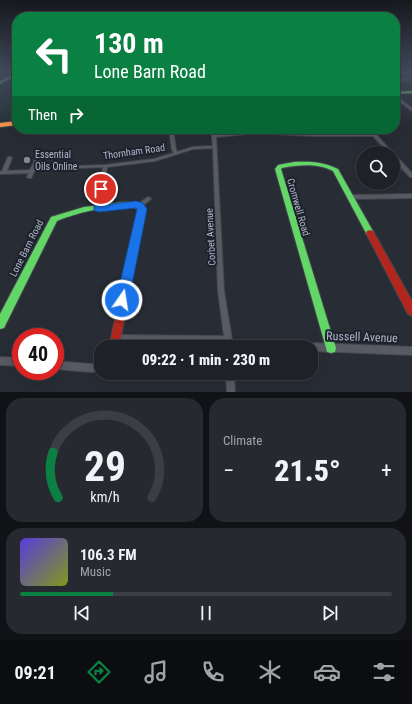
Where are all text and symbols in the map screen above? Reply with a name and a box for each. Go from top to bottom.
text: 130 m [94,27,164,60]
icon: left [28,28,80,80]
text: Lone Barn Road [94,61,206,82]
icon: right [65,104,87,126]
text: Then [28,106,57,124]
street label: Thornham Road [102,142,166,161]
map controls [356,146,400,190]
button: search [356,146,400,190]
place label: Essential Oils Online [35,149,78,172]
marker: Essential Oils Online [22,155,32,165]
pin [84,172,118,206]
street label: Cromwell Road [285,177,312,237]
icon: arrive [90,178,112,200]
street label: Corbet Avenue [203,208,217,266]
street label: Lone Barn Road [7,218,45,278]
position arrow [101,279,143,321]
speed limit sign: 40 [12,328,64,380]
street label: Russell Avenue [326,329,398,345]
text: 09:22 · 1 min · 230 m [142,351,270,369]
text: Climate [223,433,262,448]
text: 29 [83,442,126,491]
text: 21.5° [274,453,341,488]
text: − [223,458,234,483]
text: + [381,458,392,483]
text: km/h [90,489,119,505]
text: 106.3 FM [80,546,137,564]
text: Music [80,564,111,579]
icon: previous [71,602,93,624]
icon: pause [195,602,217,624]
icon: next [319,602,341,624]
icon: directions [85,658,113,686]
icon: music [142,658,170,686]
icon: phone [199,658,227,686]
icon: climate [256,658,284,686]
icon: car [313,658,341,686]
icon: filters [370,658,398,686]
text: 09:21 [14,662,56,683]

